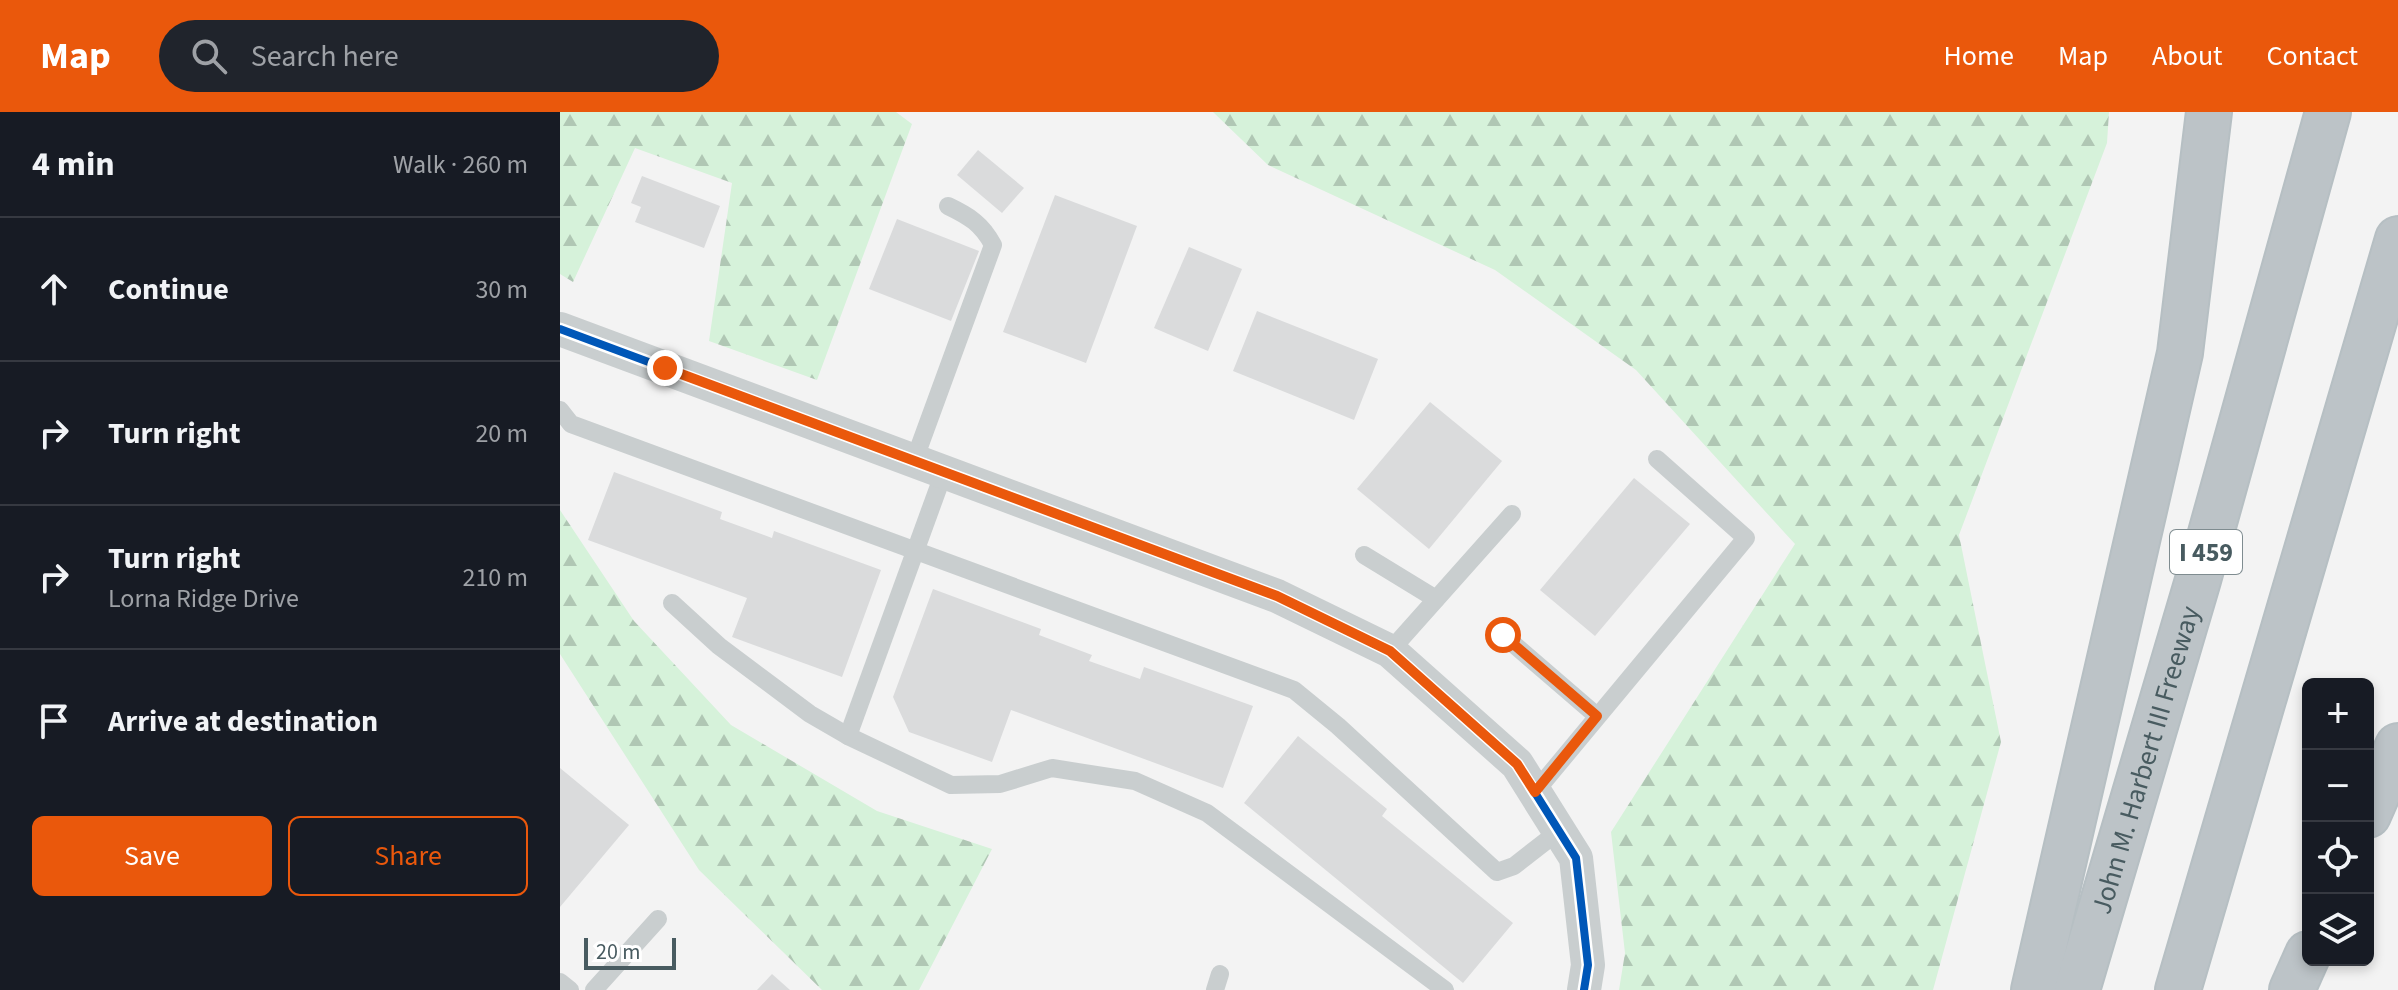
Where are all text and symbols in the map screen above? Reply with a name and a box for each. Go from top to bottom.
search box [159,20,719,92]
text: Map [40,29,111,83]
icon: search [187,34,231,78]
text: Search here [251,35,399,78]
text: Home [1943,36,2014,76]
text: Map [2058,36,2108,76]
text: About [2152,36,2223,76]
text: Contact [2267,36,2358,76]
text: 4 min [32,140,115,189]
text: Walk · 260 m [393,146,528,183]
icon: ahead [32,267,76,311]
text: Continue [108,268,229,311]
text: 30 m [475,271,528,308]
route end [647,350,683,386]
icon: right [32,411,76,455]
text: Turn right [108,412,240,455]
text: 20 m [475,415,528,452]
road number: I 459 [2170,530,2242,574]
text: Turn right [108,537,240,580]
icon: right [32,555,76,599]
text: 210 m [462,559,528,596]
text: Lorna Ridge Drive [108,580,299,617]
street label: John M. Harbert III Freeway [2081,601,2210,919]
route start [1485,617,1521,653]
map controls [2302,678,2374,966]
button: + [2302,678,2374,750]
icon: arrive [32,699,76,743]
text: Arrive at destination [108,700,378,743]
button: − [2302,750,2374,822]
button: Save [32,816,272,896]
button: Share [288,816,528,896]
button: locate [2302,822,2374,894]
button: layers [2302,894,2374,966]
scale bar [584,934,676,970]
text: 20 m [596,936,641,968]

